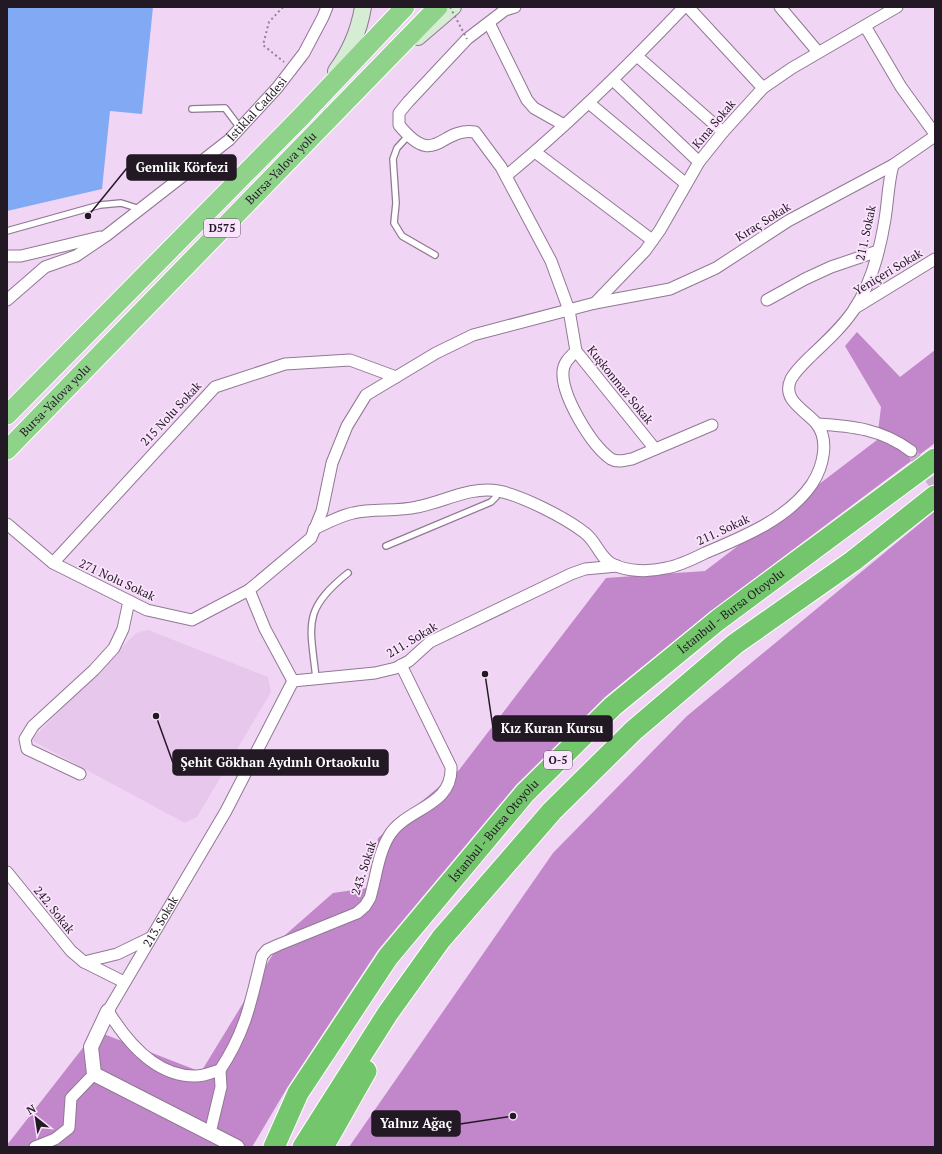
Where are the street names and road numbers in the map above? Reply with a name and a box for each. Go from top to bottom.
street label: İstiklal Caddesi [224,73,290,144]
street label: Kına Sokak [689,96,739,151]
street label: Bursa-Yalova yolu [242,128,319,207]
street label: Kıraç Sokak [732,198,794,244]
street label: 211. Sokak [852,203,879,262]
road number: D575 [204,219,240,237]
street label: Yeniçeri Sokak [851,245,925,298]
street label: Kuşkonmaz Sokak [584,342,657,428]
street label: Bursa-Yalova yolu [16,361,94,440]
street label: 215 Nolu Sokak [137,378,205,449]
street label: 211. Sokak [694,510,752,548]
street label: 271 Nolu Sokak [77,555,158,604]
street label: İstanbul - Bursa Otoyolu [675,565,787,657]
street label: 211. Sokak [384,618,440,661]
road number: O-5 [544,751,572,769]
street label: İstanbul - Bursa Otoyolu [446,776,541,885]
street label: 243. Sokak [348,838,380,897]
street label: 242. Sokak [31,883,78,937]
street label: 213. Sokak [139,893,182,950]

